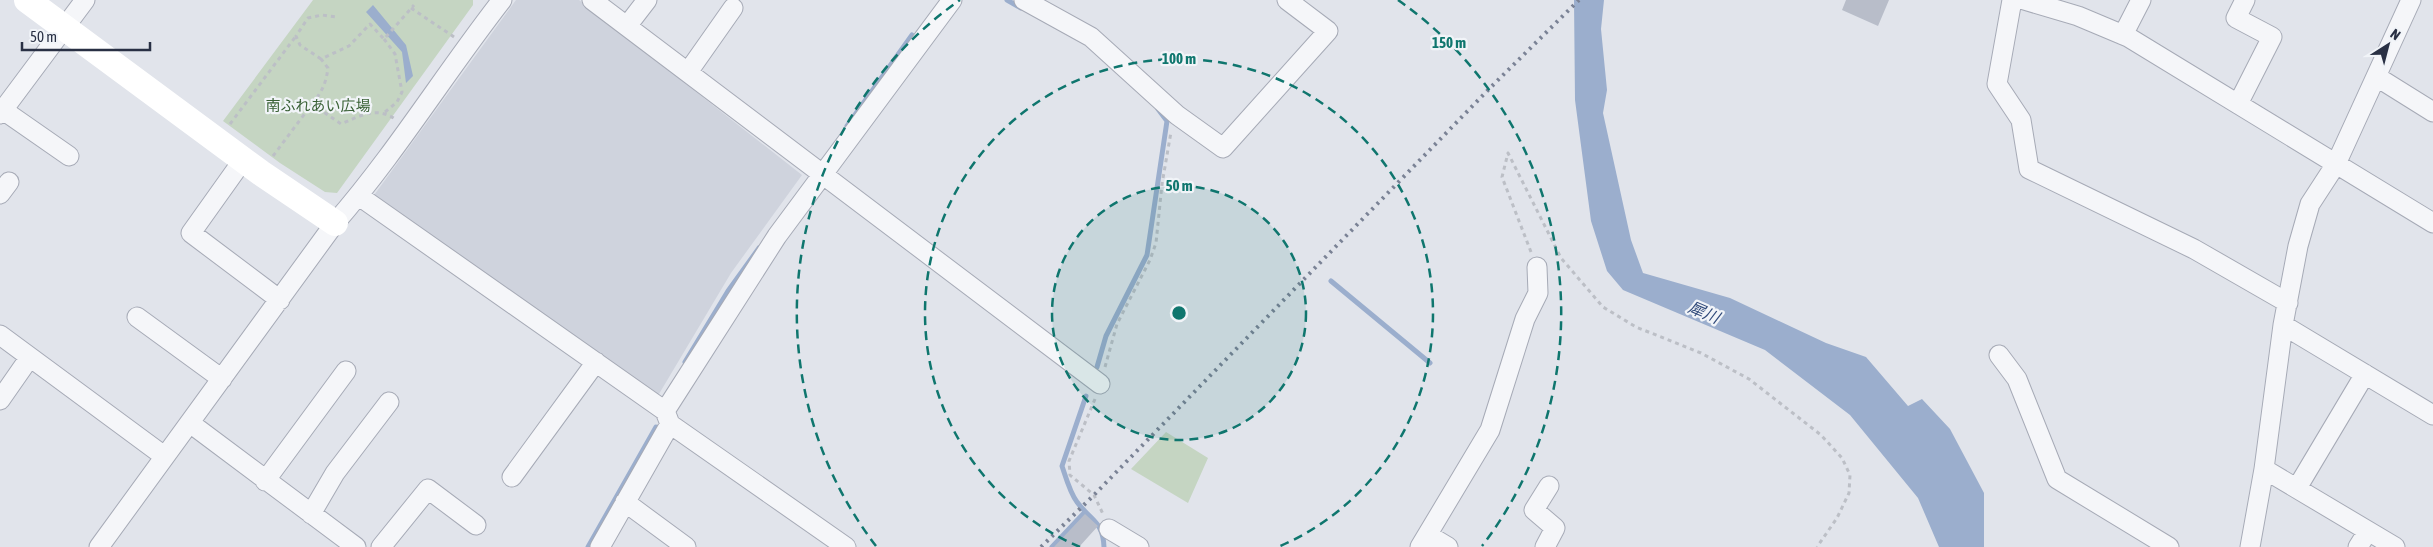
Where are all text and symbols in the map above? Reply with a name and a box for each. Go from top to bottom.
scale bar [22,20,150,52]
north arrow [2363,20,2413,70]
text: N [2388,26,2404,43]
text: 50 m [30,28,57,45]
text: 150 m [1432,34,1466,51]
text: 100 m [1162,50,1196,67]
park label: 南ふれあい広場 [265,97,371,114]
text: 50 m [1166,177,1193,194]
water label: 犀川 [1686,297,1724,327]
centre of rings [1170,304,1188,322]

